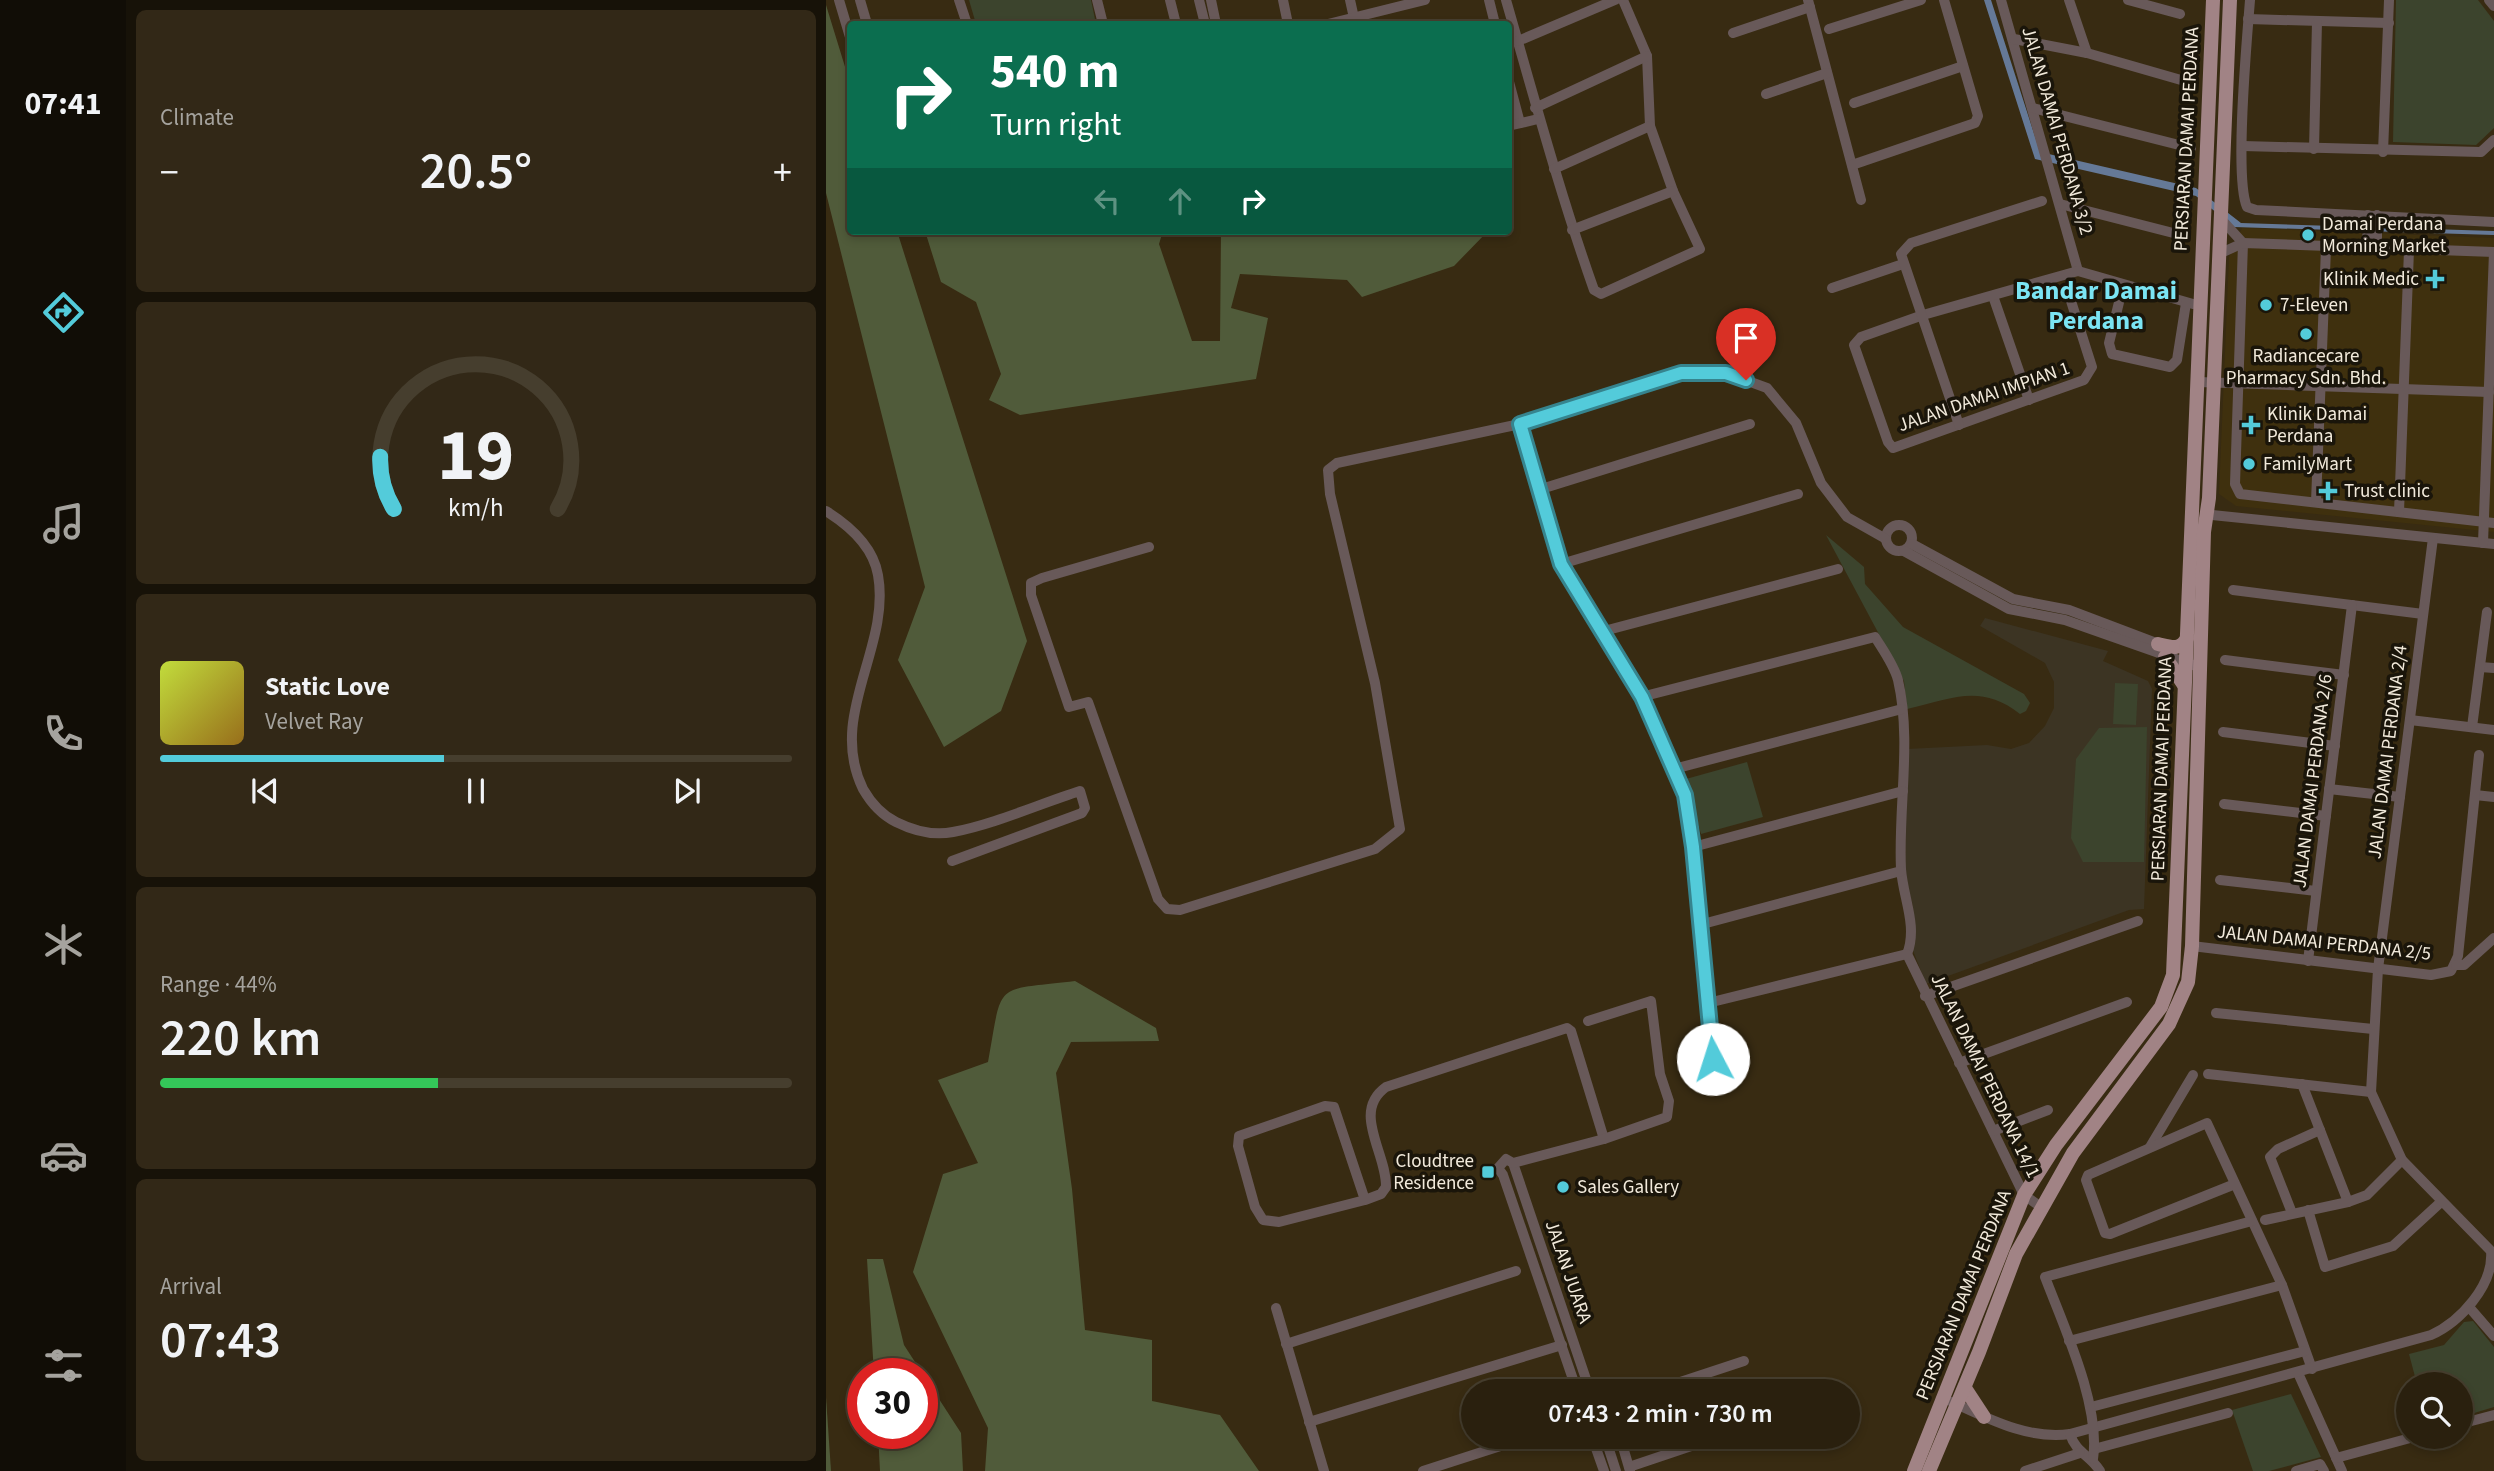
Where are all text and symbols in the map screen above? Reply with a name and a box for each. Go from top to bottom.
street label: JALAN DAMAI PERDANA 3/2 [2014,24,2100,238]
street label: PERSIARAN DAMAI PERDANA [2168,25,2206,252]
text: 540 m [990,37,1119,107]
icon: right [875,49,966,140]
text: 07:41 [24,81,102,127]
text: Climate [160,101,234,134]
text: Turn right [990,102,1121,148]
text: 20.5° [420,135,532,209]
text: − [160,146,179,200]
text: + [773,146,792,200]
icon: left [1088,182,1126,220]
icon: ahead [1161,182,1199,220]
icon: right [1234,182,1272,220]
place label: Damai Perdana Morning Market [2322,211,2447,260]
marker: Damai Perdana Morning Market [2300,227,2316,243]
place label: Klinik Medic [2323,266,2419,293]
marker: Klinik Medic [2425,269,2445,289]
district label: Bandar Damai Perdana [2015,272,2177,339]
icon: directions [39,288,88,337]
place label: 7-Eleven [2280,292,2348,319]
marker: 7-Eleven [2258,297,2274,313]
pin [1716,308,1776,380]
icon: arrive [1727,319,1765,357]
marker: Radiancecare Pharmacy Sdn. Bhd. [2298,326,2314,342]
place label: Radiancecare Pharmacy Sdn. Bhd. [2226,343,2386,392]
street label: JALAN DAMAI IMPIAN 1 [1894,355,2074,439]
place label: Klinik Damai Perdana [2267,401,2367,450]
text: 19 [438,405,514,509]
marker: Klinik Damai Perdana [2241,415,2261,435]
place label: FamilyMart [2263,451,2352,478]
marker: FamilyMart [2241,456,2257,472]
place label: Trust clinic [2344,478,2430,505]
marker: Trust clinic [2318,481,2338,501]
text: km/h [448,490,504,526]
icon: music [39,499,88,548]
street label: JALAN DAMAI PERDANA 2/4 [2361,644,2415,860]
street label: PERSIARAN DAMAI PERDANA [2145,656,2179,882]
text: Static Love [265,668,390,705]
street label: JALAN DAMAI PERDANA 2/6 [2286,673,2340,889]
text: Velvet Ray [265,705,363,738]
icon: phone [39,709,88,758]
icon: previous [246,772,284,810]
icon: pause [457,772,495,810]
icon: next [668,772,706,810]
street label: JALAN DAMAI PERDANA 2/5 [2216,918,2432,968]
icon: climate [39,920,88,969]
text: Range · 44% [160,968,277,1001]
street label: JALAN DAMAI PERDANA 14/1 [1924,969,2046,1183]
text: 220 km [160,1002,321,1076]
position arrow [1676,1022,1750,1096]
icon: car [39,1131,88,1180]
place label: Cloudtree Residence [1393,1148,1474,1197]
marker: Cloudtree Residence [1480,1164,1496,1180]
place label: Sales Gallery [1577,1174,1679,1201]
marker: Sales Gallery [1555,1179,1571,1195]
street label: PERSIARAN DAMAI PERDANA [1909,1185,2019,1404]
street label: JALAN JUARA [1538,1217,1598,1328]
text: Arrival [160,1270,222,1303]
text: 07:43 [160,1304,281,1378]
icon: filters [39,1341,88,1390]
speed limit sign: 30 [847,1358,938,1449]
map controls [2396,1372,2473,1449]
button: search [2396,1372,2473,1449]
text: 07:43 · 2 min · 730 m [1548,1395,1773,1432]

